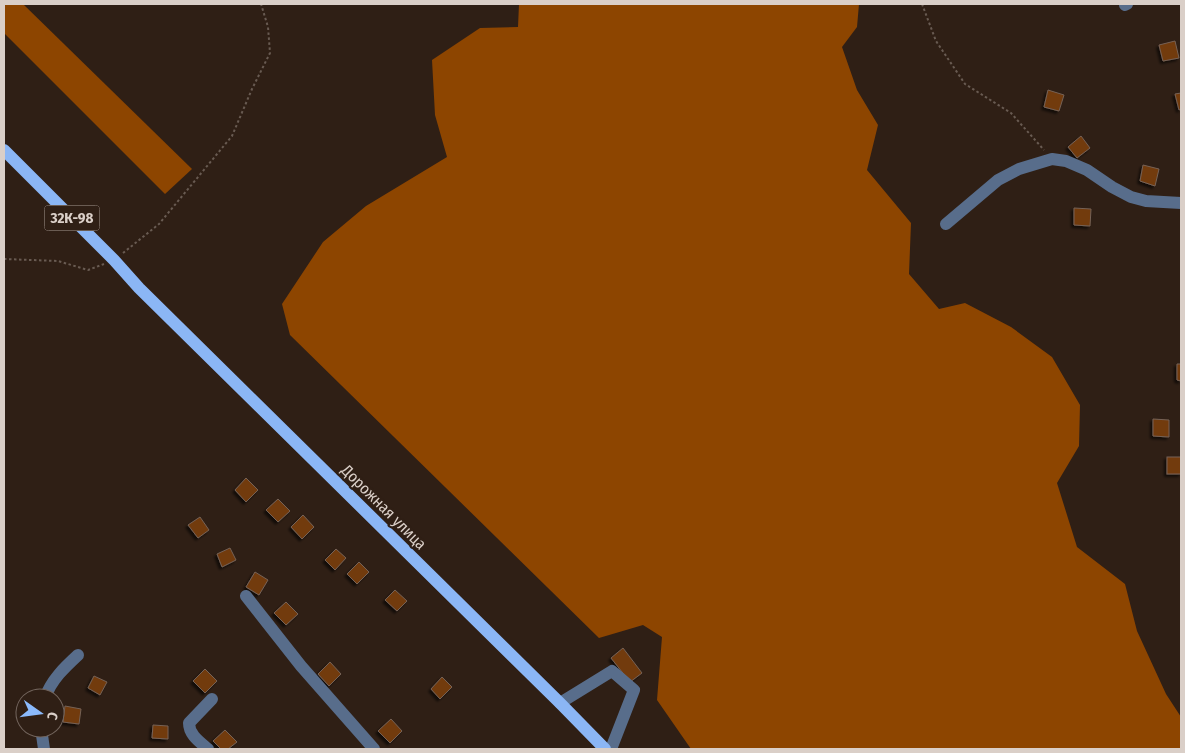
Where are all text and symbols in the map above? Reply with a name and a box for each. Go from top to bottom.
road number: 32К-98 [44,206,100,230]
street label: Дорожная улица [337,460,431,554]
north arrow [15,688,65,738]
text: С [43,710,61,722]

